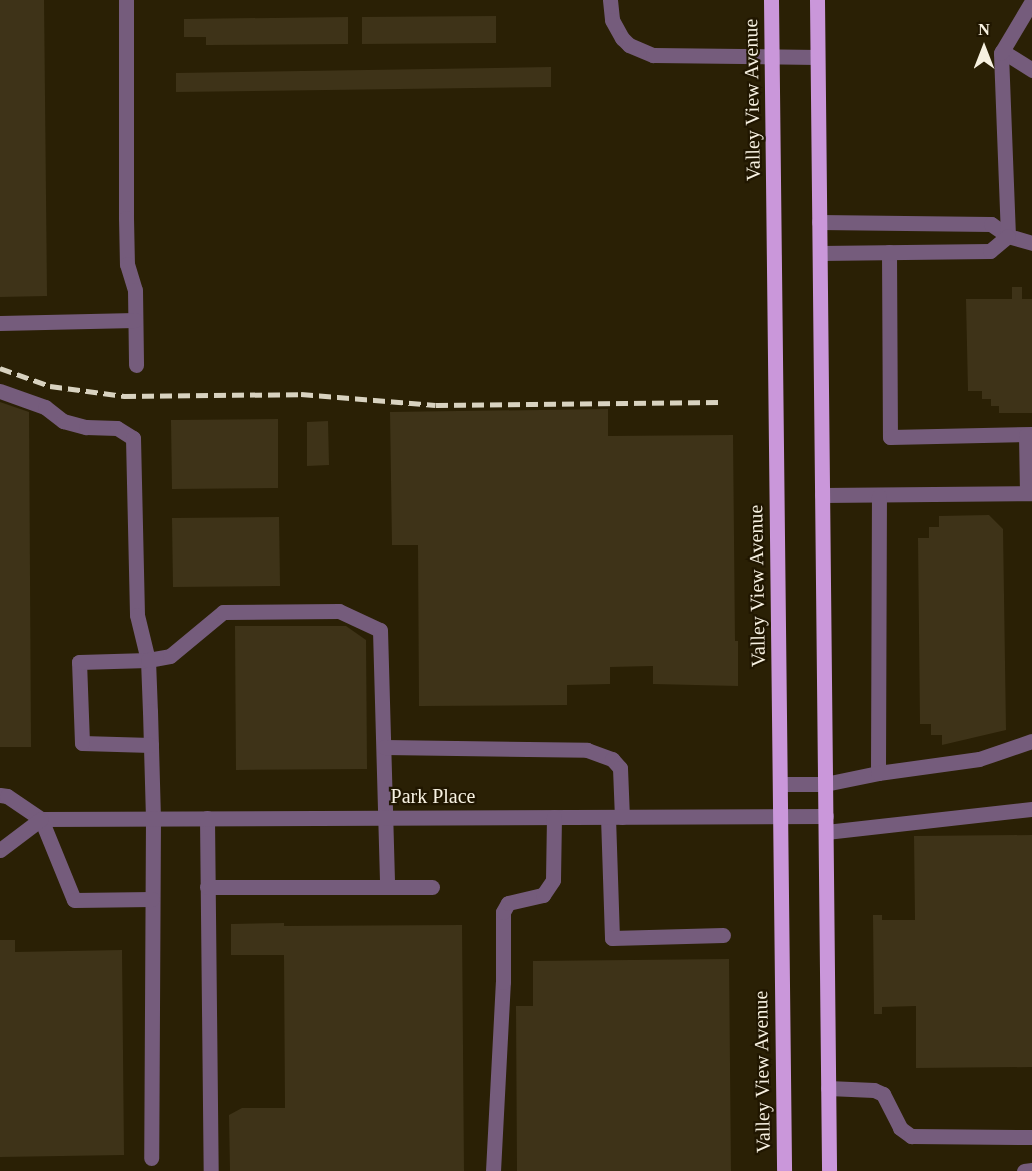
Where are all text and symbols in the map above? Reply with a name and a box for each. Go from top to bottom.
street label: Valley View Avenue [739,18,765,182]
north arrow [954,18,1014,78]
text: N [978,21,990,38]
street label: Valley View Avenue [744,504,770,668]
street label: Park Place [391,784,475,808]
street label: Valley View Avenue [749,990,775,1154]

